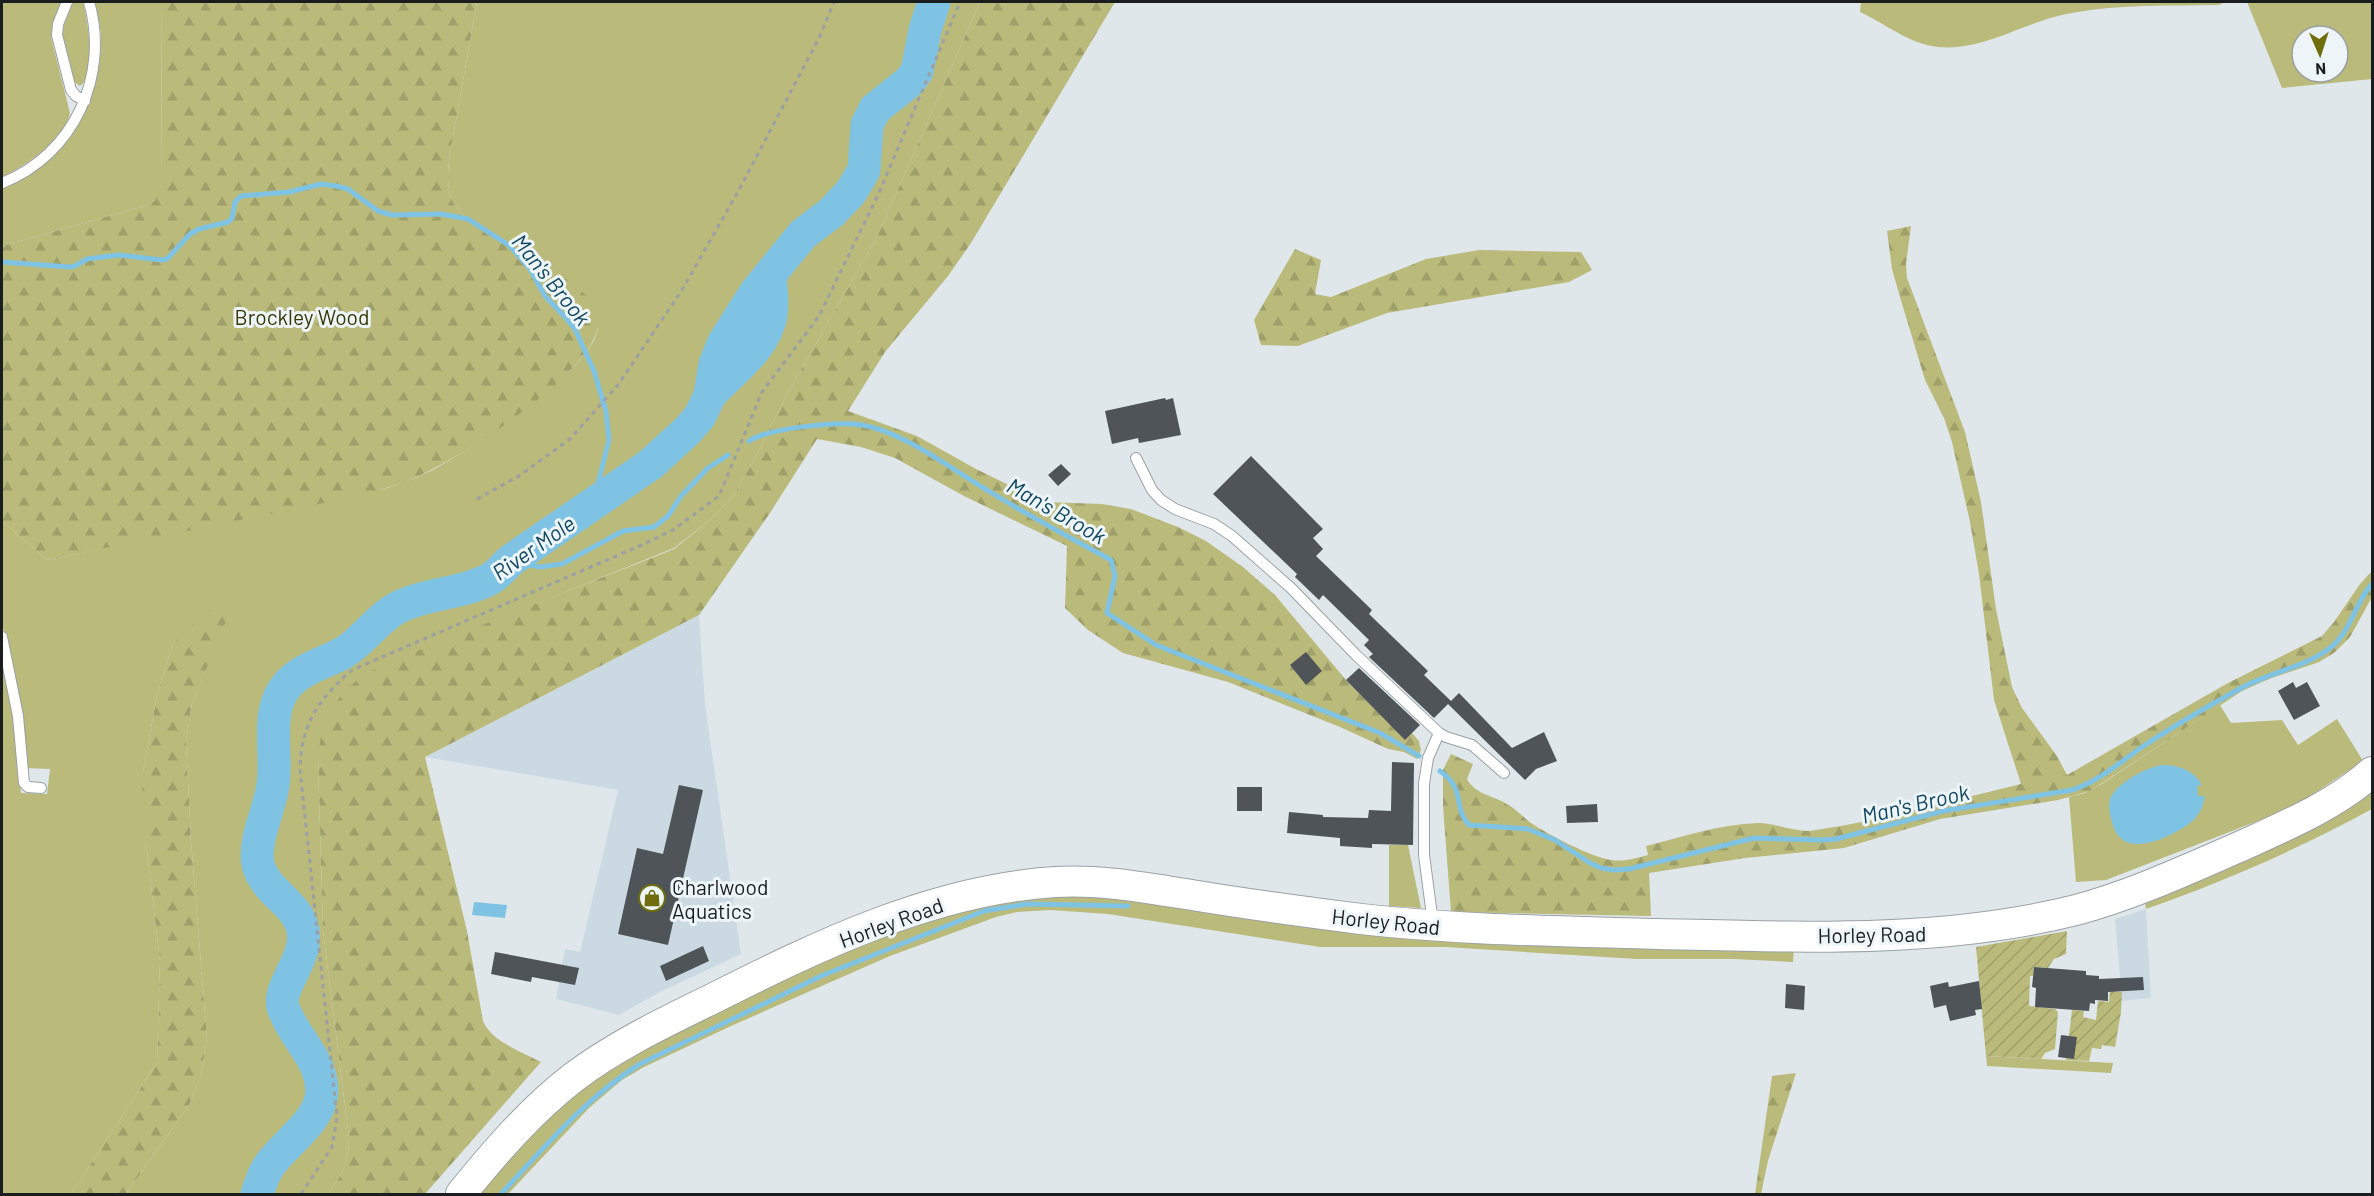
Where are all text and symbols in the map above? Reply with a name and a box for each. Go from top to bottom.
north arrow [2290,24,2350,84]
text: N [2315,60,2327,79]
water label: Man's Brook [507,228,597,330]
park label: Brockley Wood [235,304,370,329]
water label: Man's Brook [1003,471,1111,549]
water label: River Mole [487,509,579,585]
water label: Man's Brook [1859,778,1972,828]
place label: Charlwood Aquatics [672,874,768,923]
shop icon: Charlwood Aquatics [637,883,667,913]
street label: Horley Road [836,892,946,952]
street label: Horley Road [1331,903,1441,939]
street label: Horley Road [1817,921,1927,947]

